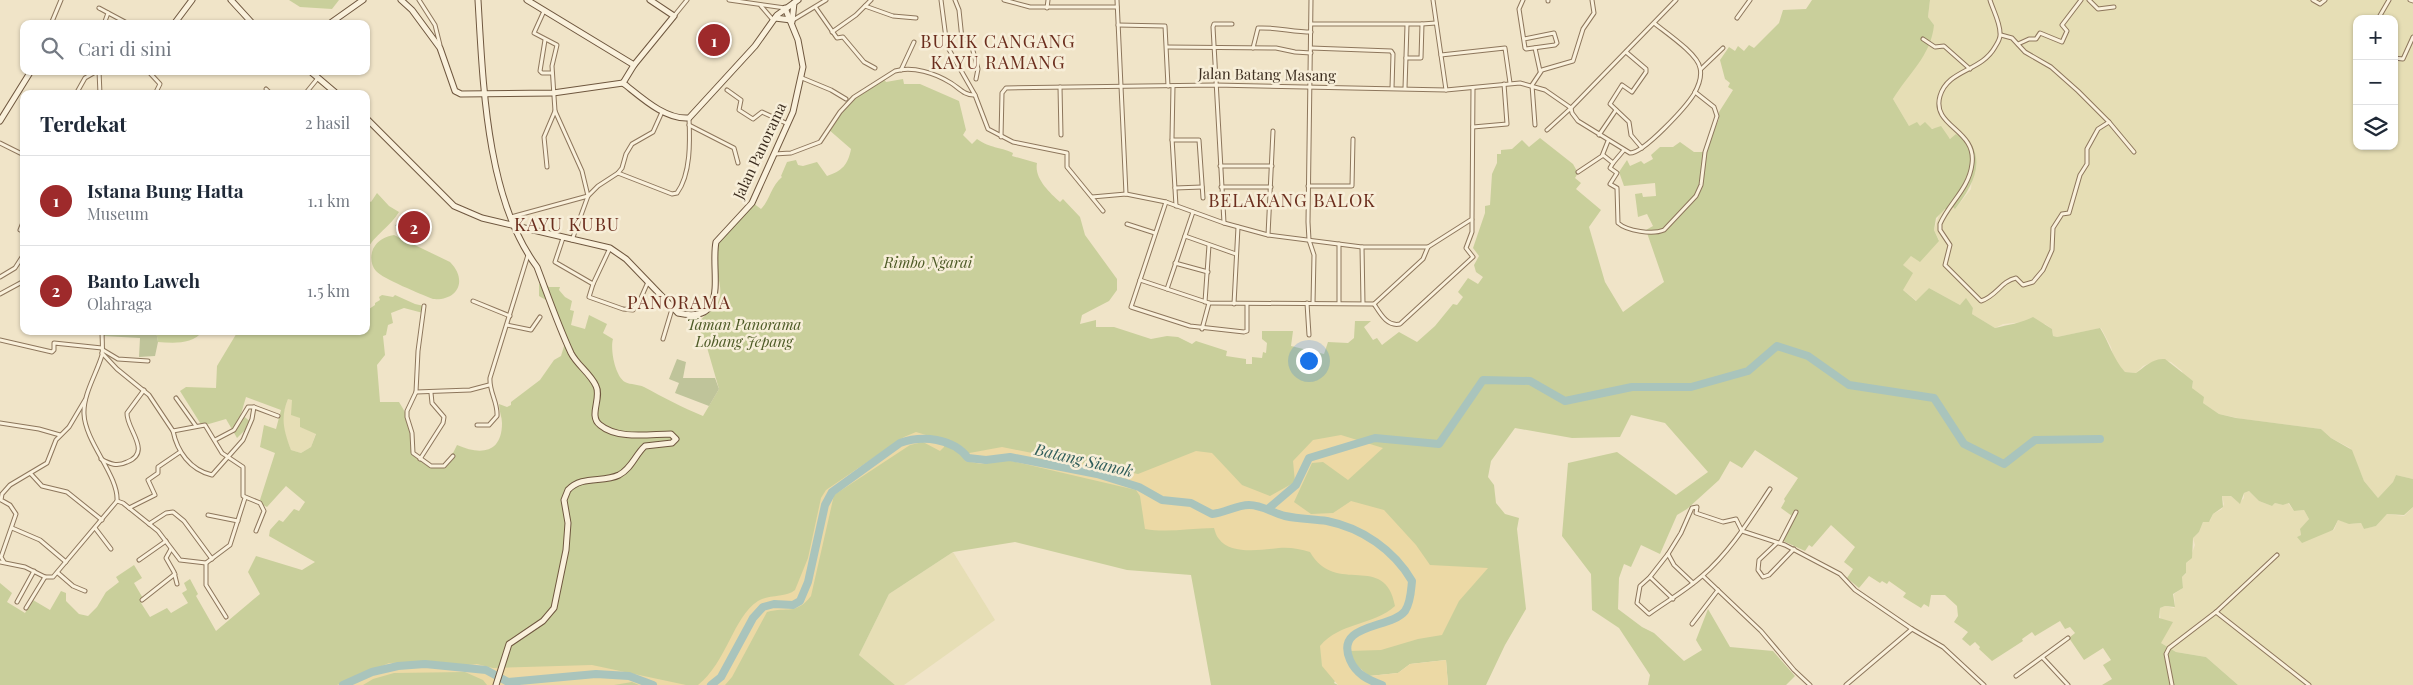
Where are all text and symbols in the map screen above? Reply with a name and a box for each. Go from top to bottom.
map controls [2353,15,2398,150]
button: + [2353,15,2398,60]
search box [20,20,370,75]
pin: 1 [698,21,730,59]
district label: BUKIK CANGANG KAYU RAMANG [920,29,1076,74]
icon: search [38,34,66,62]
text: Cari di sini [78,35,172,61]
button: − [2353,60,2398,105]
street label: Jalan Batang Masang [1197,63,1336,85]
street label: Jalan Panorama [727,98,791,203]
button: layers [2353,105,2398,150]
text: Terdekat [40,109,127,137]
text: 2 hasil [305,112,350,133]
text: Istana Bung Hatta [87,177,244,203]
district label: BELAKANG BALOK [1208,188,1376,212]
text: 1 [53,190,59,211]
text: 1.1 km [308,190,350,211]
text: Museum [87,203,149,224]
pin: 2 [398,208,430,246]
district label: KAYU KUBU [514,212,620,236]
park label: Rimbo Ngarai [883,252,973,272]
text: Banto Laweh [87,267,200,293]
text: 2 [52,280,60,301]
text: 1.5 km [307,280,350,301]
district label: PANORAMA [627,290,731,314]
text: Olahraga [87,293,152,314]
park label: Taman Panorama Lobang Jepang [687,314,802,351]
your location [1296,348,1322,374]
water label: Batang Sianok [1032,438,1135,481]

